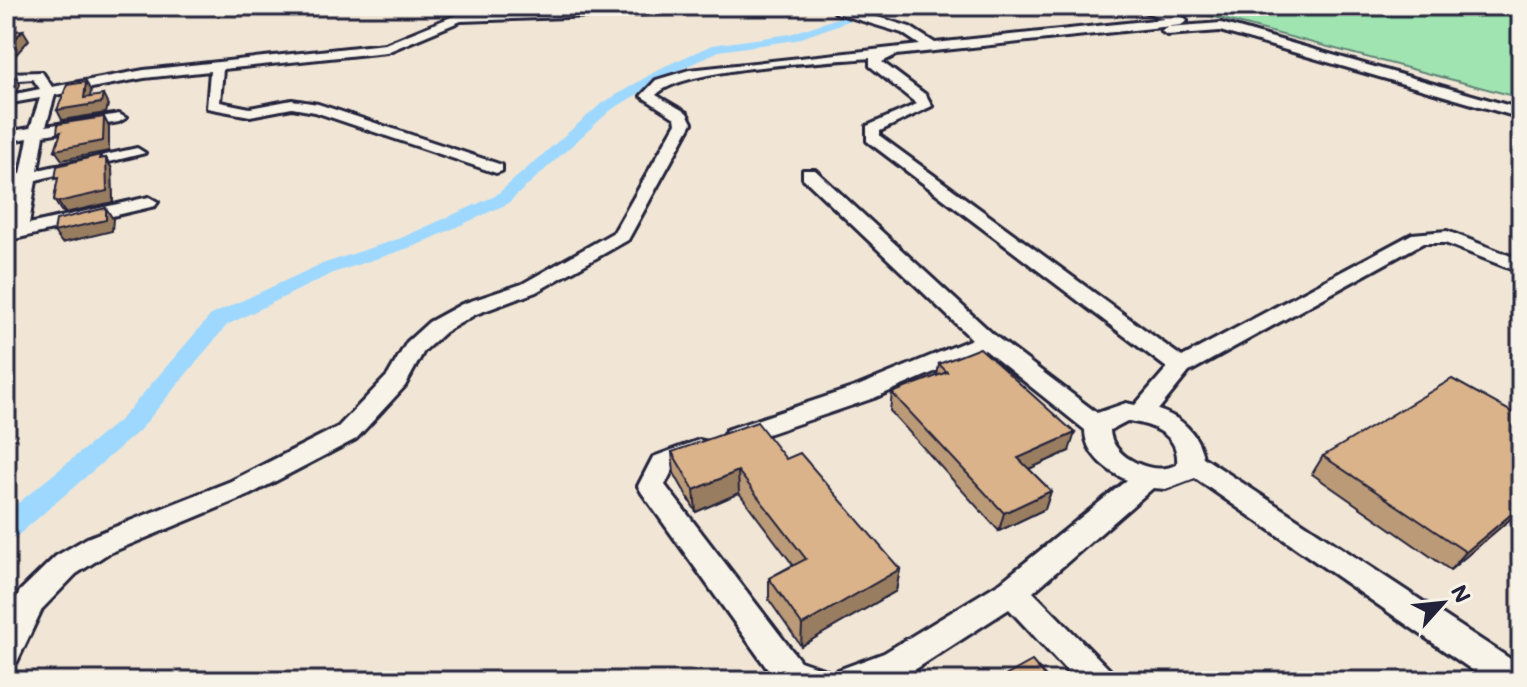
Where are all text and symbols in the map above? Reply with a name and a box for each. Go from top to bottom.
north arrow [1403,563,1483,643]
text: N [1445,580,1478,608]

